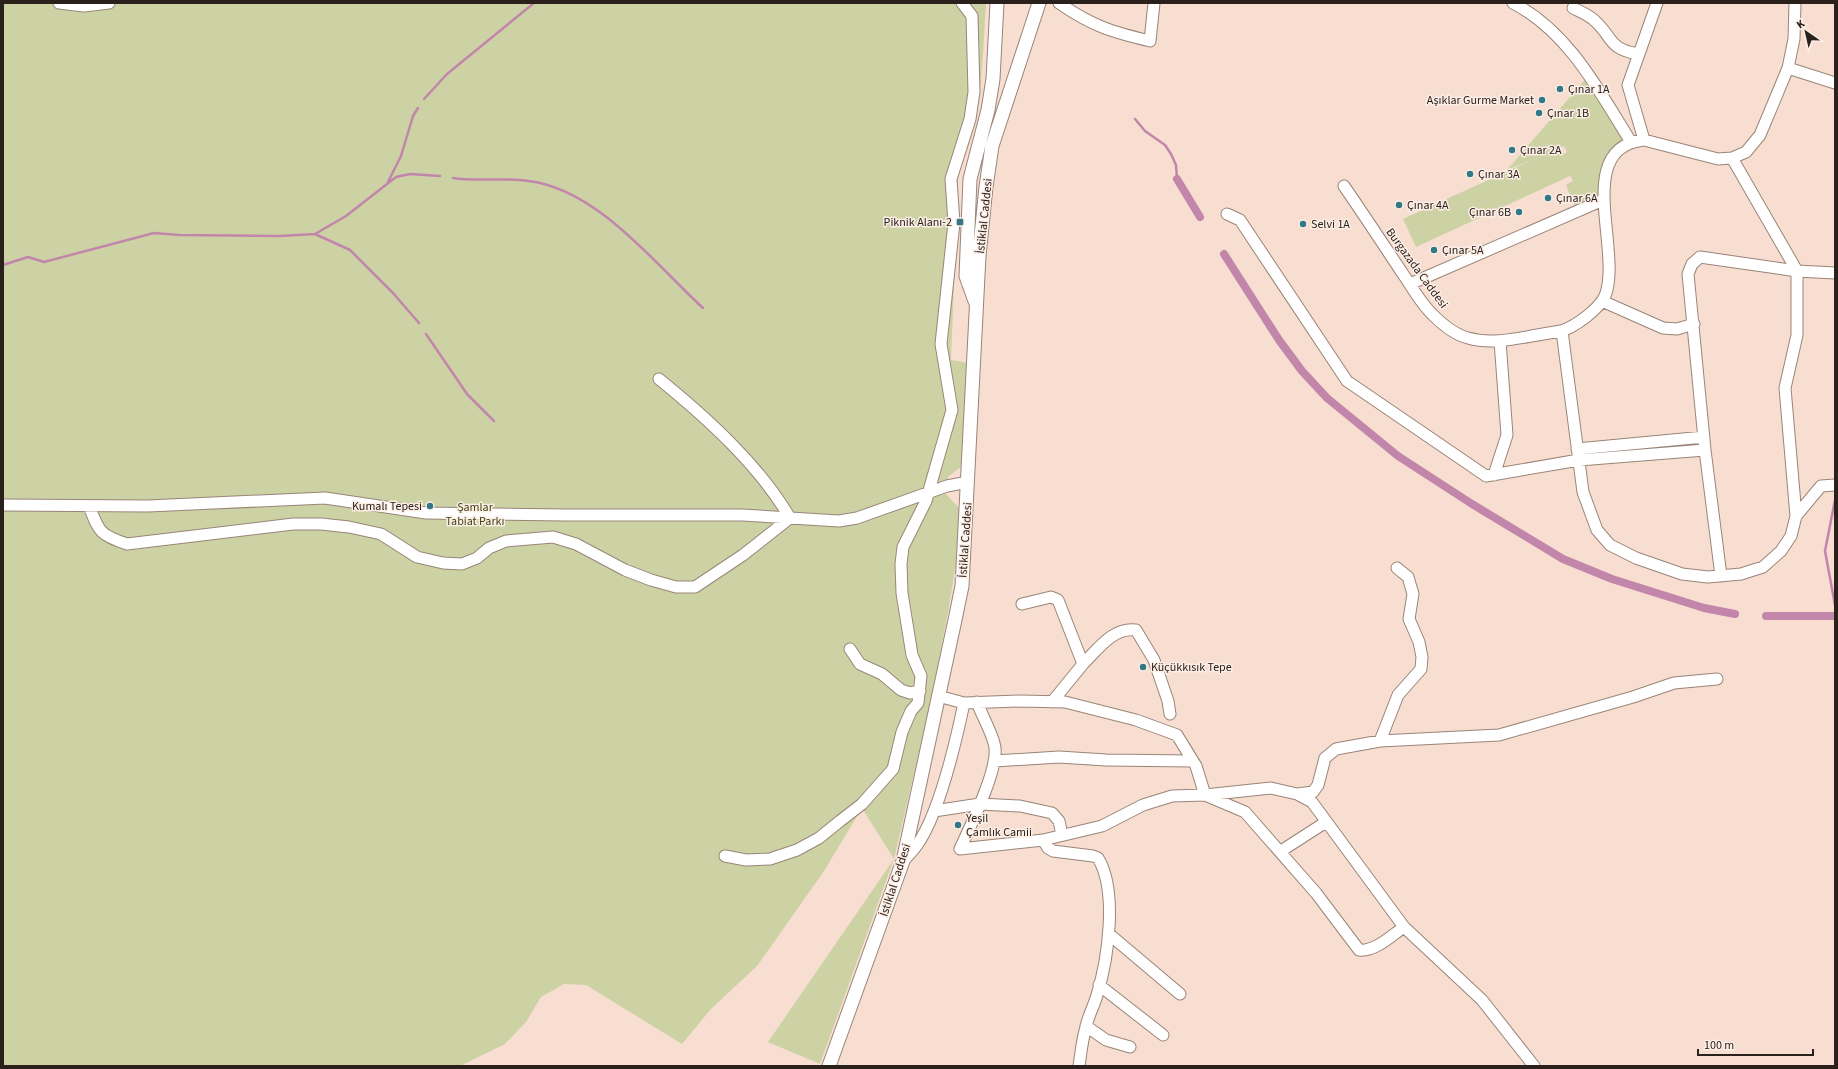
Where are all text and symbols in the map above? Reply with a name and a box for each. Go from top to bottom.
north arrow [1786,12,1826,52]
text: K [1794,16,1808,32]
place label: Çınar 1A [1568,81,1610,98]
marker: Çınar 1A [1555,84,1565,94]
place label: Aşıklar Gurme Market [1427,92,1534,109]
marker: Aşıklar Gurme Market [1537,95,1547,105]
place label: Çınar 1B [1547,105,1589,122]
marker: Çınar 1B [1534,108,1544,118]
place label: Çınar 2A [1520,142,1562,159]
marker: Çınar 2A [1507,145,1517,155]
place label: Çınar 3A [1478,166,1520,183]
marker: Çınar 3A [1465,169,1475,179]
street label: İstiklal Caddesi [972,178,997,255]
place label: Çınar 6A [1556,190,1598,207]
marker: Çınar 6A [1543,193,1553,203]
place label: Çınar 4A [1407,197,1449,214]
marker: Çınar 4A [1394,200,1404,210]
place label: Çınar 6B [1469,204,1511,221]
marker: Çınar 6B [1514,207,1524,217]
place label: Piknik Alanı-2 [884,214,952,231]
place label: Selvi 1A [1311,216,1350,233]
marker: Piknik Alanı-2 [955,217,965,227]
marker: Selvi 1A [1298,219,1308,229]
street label: Burgazada Caddesi [1382,225,1452,312]
place label: Çınar 5A [1442,242,1484,259]
marker: Çınar 5A [1429,245,1439,255]
place label: Kumalı Tepesi [352,498,422,515]
park label: Şamlar Tabiat Parkı [446,499,504,530]
marker: Kumalı Tepesi [425,501,435,511]
street label: İstiklal Caddesi [954,502,977,578]
place label: Küçükkısık Tepe [1151,659,1232,676]
marker: Küçükkısık Tepe [1138,662,1148,672]
place label: Yeşil Çamlık Camii [965,810,1032,841]
marker: Yeşil Çamlık Camii [953,820,963,830]
street label: İstiklal Caddesi [876,842,915,919]
scale bar [1698,1031,1813,1057]
text: 100 m [1704,1037,1734,1054]

